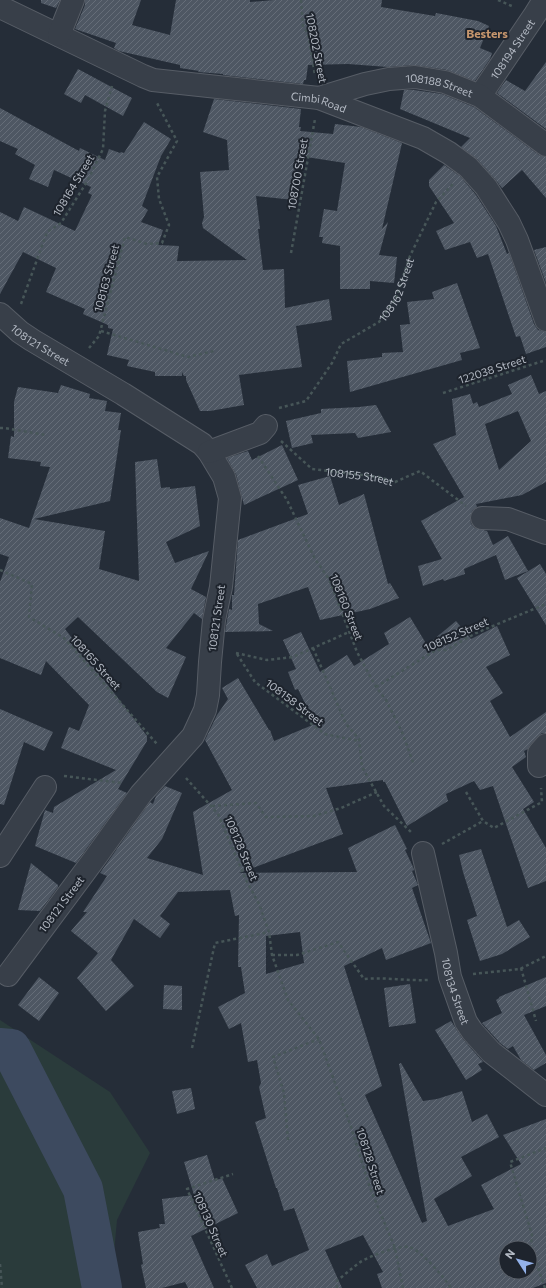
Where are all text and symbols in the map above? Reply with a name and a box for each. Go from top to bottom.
street label: 108202 Street [304,12,330,85]
street label: 108194 Street [487,16,537,81]
district label: Besters [466,26,508,40]
street label: 108188 Street [405,70,476,99]
street label: Cimbi Road [290,89,348,114]
street label: 108700 Street [284,137,310,211]
street label: 108164 Street [49,151,97,218]
street label: 108163 Street [91,242,121,313]
street label: 108162 Street [375,255,416,324]
street label: 108121 Street [9,321,73,368]
street label: 122038 Street [457,352,528,386]
street label: 108155 Street [325,464,396,488]
street label: 108160 Street [328,572,366,642]
street label: 108121 Street [205,583,227,652]
street label: 108152 Street [422,614,491,654]
street label: 108165 Street [68,632,124,693]
street label: 108158 Street [263,676,327,728]
street label: 108128 Street [222,814,262,883]
street label: 108121 Street [36,873,87,935]
street label: 108134 Street [440,957,473,1027]
street label: 108128 Street [354,1126,388,1196]
street label: 108130 Street [191,1189,231,1259]
north arrow [498,1240,538,1280]
text: N [502,1247,517,1261]

